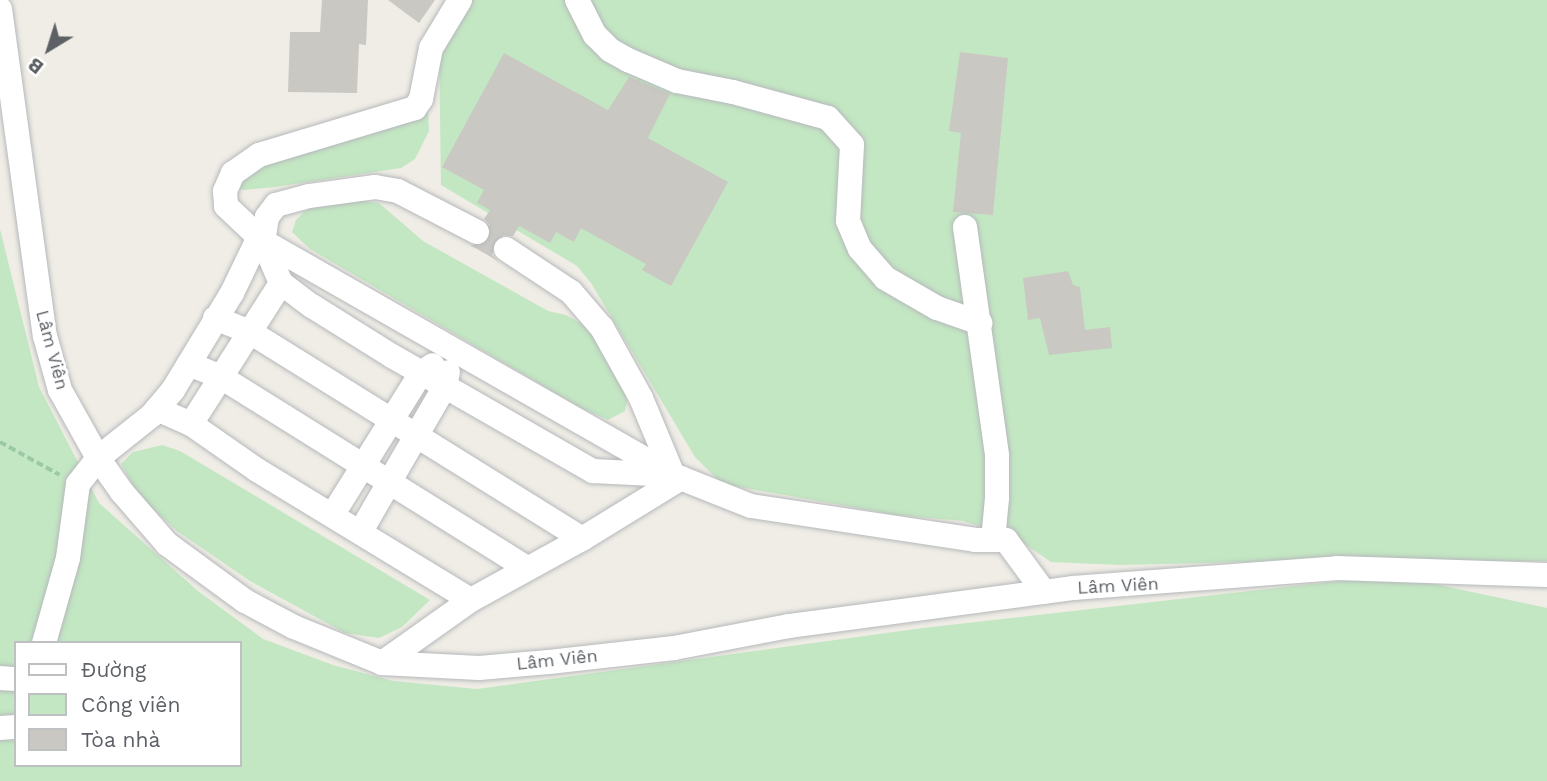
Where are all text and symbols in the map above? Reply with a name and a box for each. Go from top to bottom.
north arrow [14,14,84,84]
text: B [24,53,48,79]
street label: Lâm Viên [31,307,73,393]
street label: Lâm Viên [1076,573,1160,599]
legend [14,641,242,767]
street label: Lâm Viên [515,645,599,675]
text: Đường [81,657,146,682]
text: Công viên [81,692,180,717]
text: Tòa nhà [81,727,160,752]

